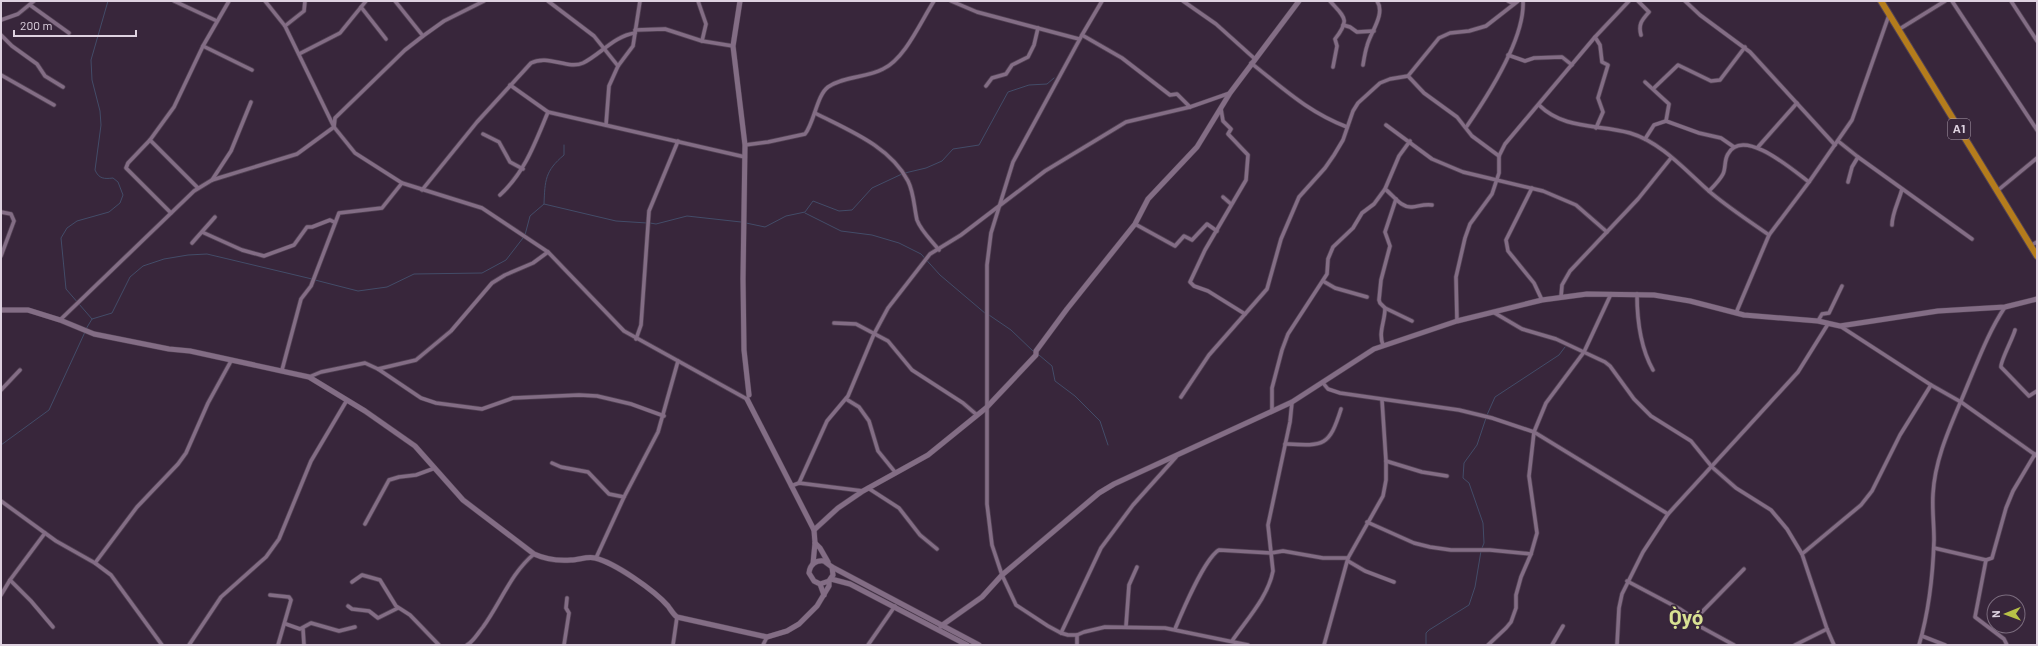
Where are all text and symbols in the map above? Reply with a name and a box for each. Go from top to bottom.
scale bar [14,12,136,38]
text: 200 m [20,18,52,32]
road number: A1 [1948,119,1970,139]
north arrow [1986,594,2026,634]
district label: Ọ̀yọ́ [1669,604,1703,629]
text: N [1989,610,2002,618]

